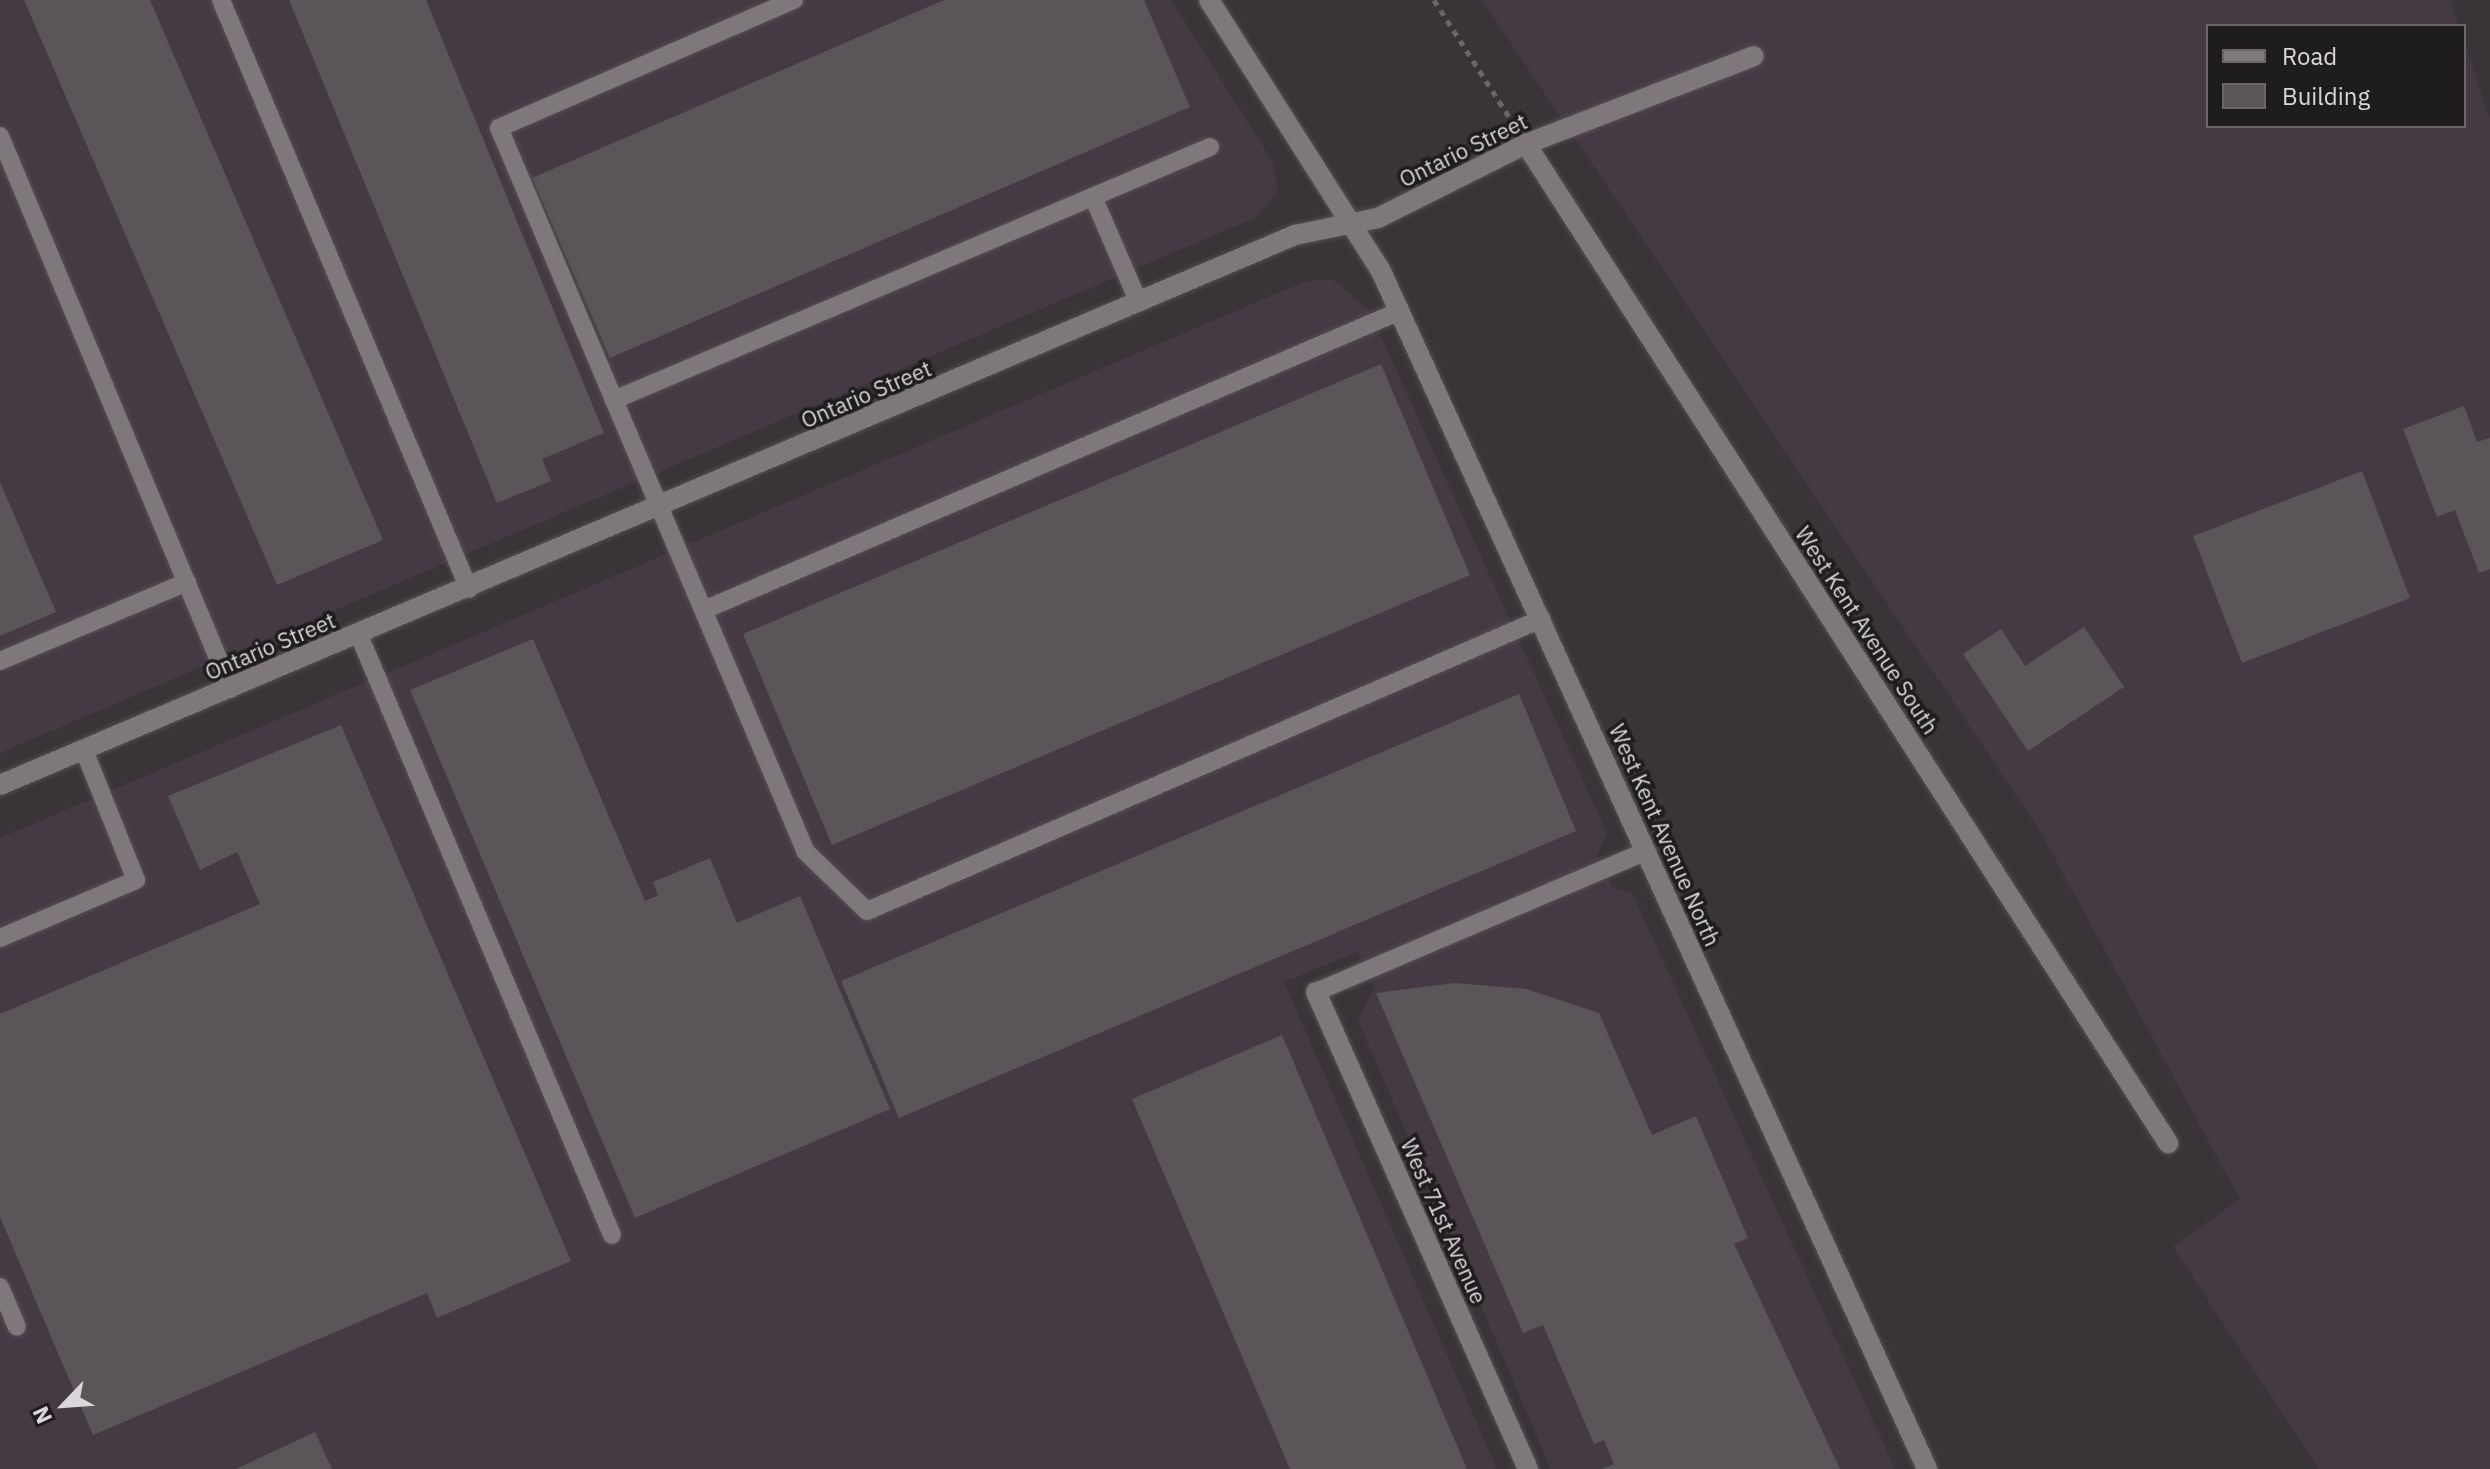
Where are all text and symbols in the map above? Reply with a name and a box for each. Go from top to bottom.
legend [2206,24,2466,128]
text: Road [2282,40,2337,72]
text: Building [2282,80,2370,112]
street label: Ontario Street [1395,108,1531,192]
street label: Ontario Street [797,355,935,433]
street label: West Kent Avenue South [1790,521,1944,739]
street label: Ontario Street [201,607,339,685]
street label: West Kent Avenue North [1604,720,1726,950]
street label: West 71st Avenue [1396,1134,1492,1308]
north arrow [24,1365,104,1445]
text: N [25,1402,58,1429]

